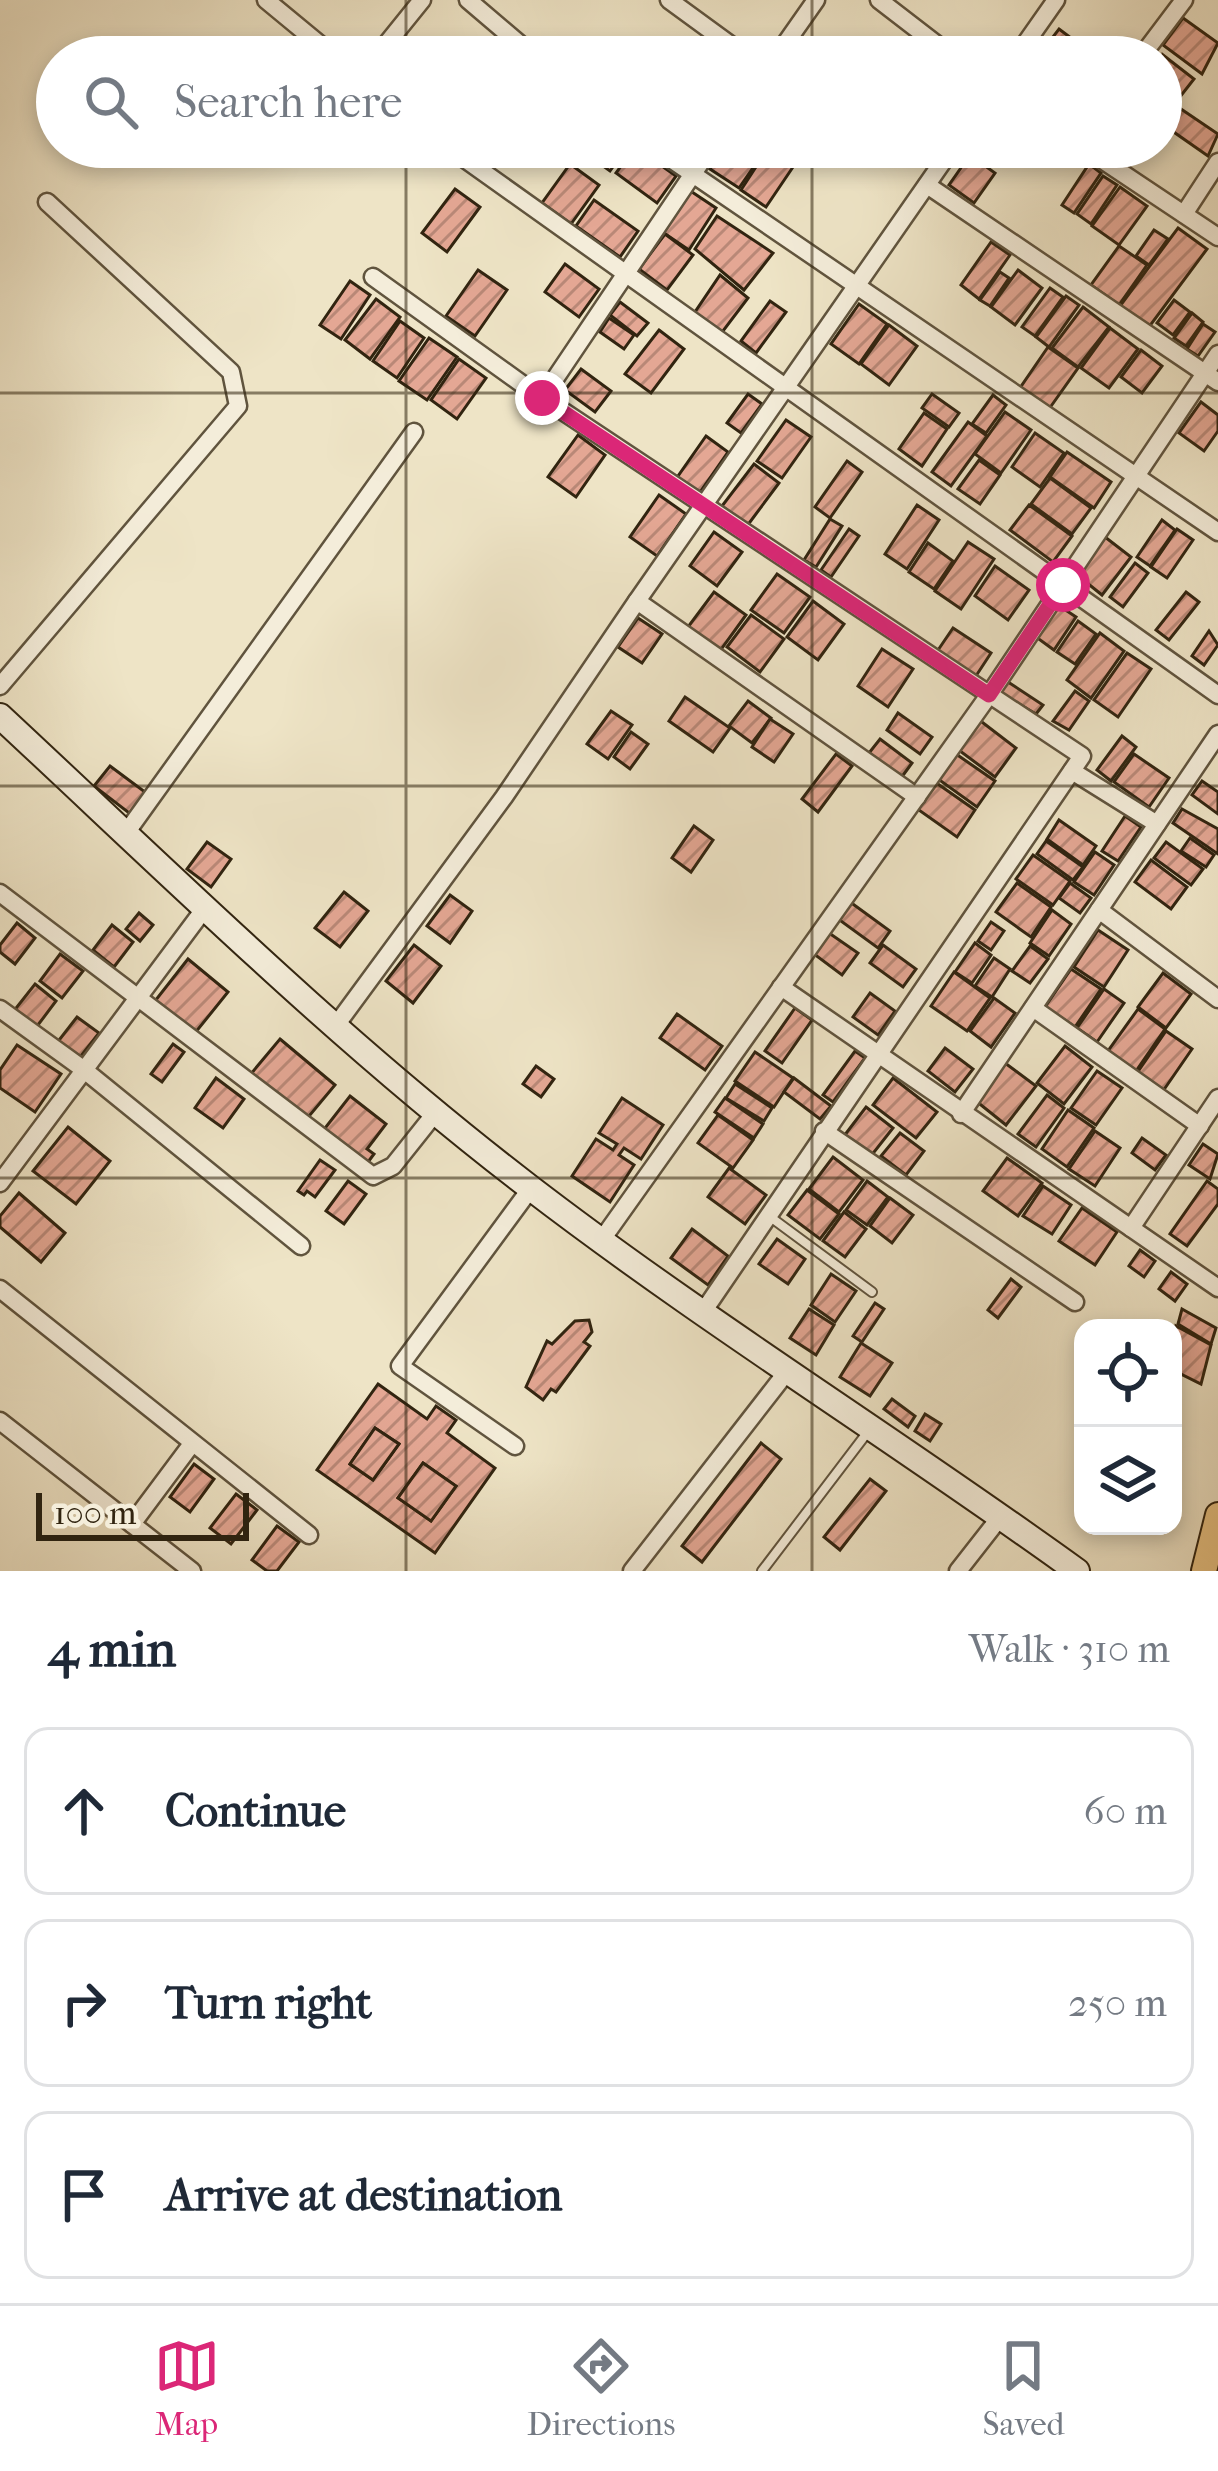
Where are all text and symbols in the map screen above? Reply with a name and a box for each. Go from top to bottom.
search box [36,36,1182,168]
icon: search [78,69,144,135]
text: Search here [174,76,402,129]
route end [515,371,569,425]
route start [1036,558,1090,612]
map controls [1074,1319,1182,1535]
button: locate [1074,1319,1182,1427]
button: layers [1074,1427,1182,1535]
scale bar [36,1487,249,1540]
text: 100 m [54,1494,137,1533]
text: 4 min [48,1619,176,1679]
text: Walk · 310 m [969,1626,1170,1672]
icon: ahead [51,1778,117,1844]
text: Continue [165,1785,346,1838]
text: 60 m [1084,1788,1167,1834]
icon: right [51,1970,117,2036]
text: Turn right [165,1977,372,2030]
text: 250 m [1068,1980,1167,2026]
icon: arrive [51,2162,117,2228]
text: Arrive at destination [165,2169,562,2222]
tab: Map [154,2333,220,2444]
tab: Directions [527,2333,675,2444]
tab: Saved [983,2333,1064,2444]

